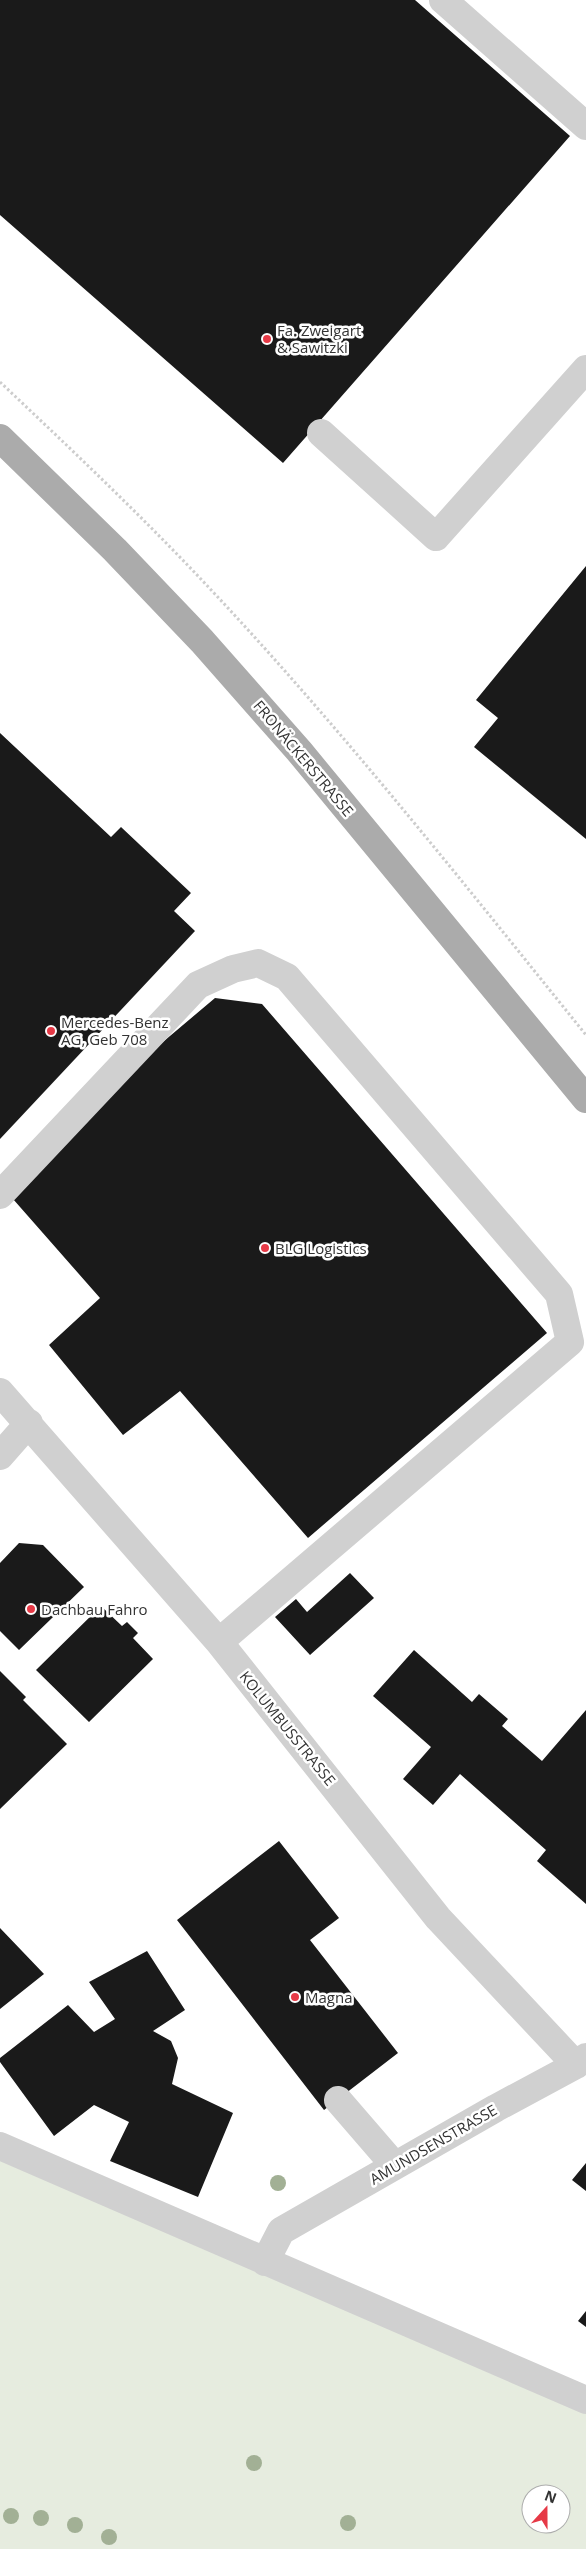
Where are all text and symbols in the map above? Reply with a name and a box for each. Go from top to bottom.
place label: Fa. Zweigart & Sawitzki [277,320,361,357]
marker: Fa. Zweigart & Sawitzki [261,333,273,345]
street label: FRONÄCKERSTRASSE [250,696,358,820]
place label: Mercedes-Benz AG, Geb 708 [61,1012,169,1049]
marker: Mercedes-Benz AG, Geb 708 [45,1025,57,1037]
place label: BLG Logistics [275,1238,367,1258]
marker: BLG Logistics [259,1242,271,1254]
place label: Dachbau Fahro [41,1599,148,1619]
marker: Dachbau Fahro [25,1603,37,1615]
street label: KOLUMBUSSTRASSE [236,1667,340,1789]
place label: Magna [305,1987,353,2007]
marker: Magna [289,1991,301,2003]
street label: AMUNDSENSTRASSE [366,2099,500,2189]
north arrow [521,2484,571,2534]
text: N [542,2485,560,2507]

